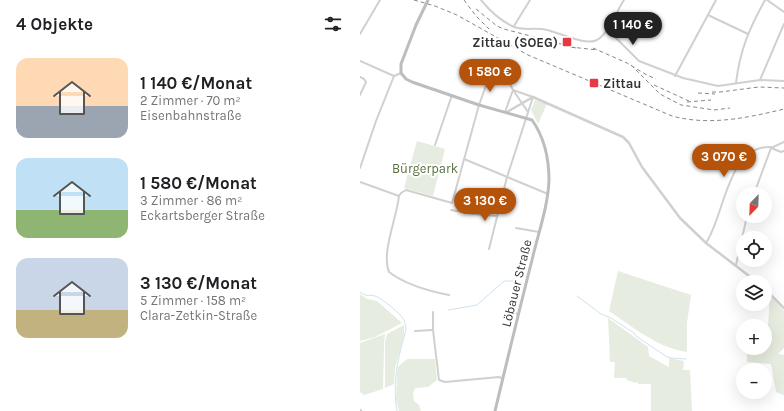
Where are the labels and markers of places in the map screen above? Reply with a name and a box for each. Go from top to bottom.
pin: 1 140 € [596,12,670,46]
place label: Zittau (SOEG) [472,35,558,50]
marker: Zittau (SOEG) [561,36,573,48]
pin: 1 580 € [453,59,527,93]
place label: Zittau [603,76,641,91]
marker: Zittau [588,77,600,89]
pin: 3 070 € [687,144,761,178]
pin: 3 130 € [448,188,522,222]

